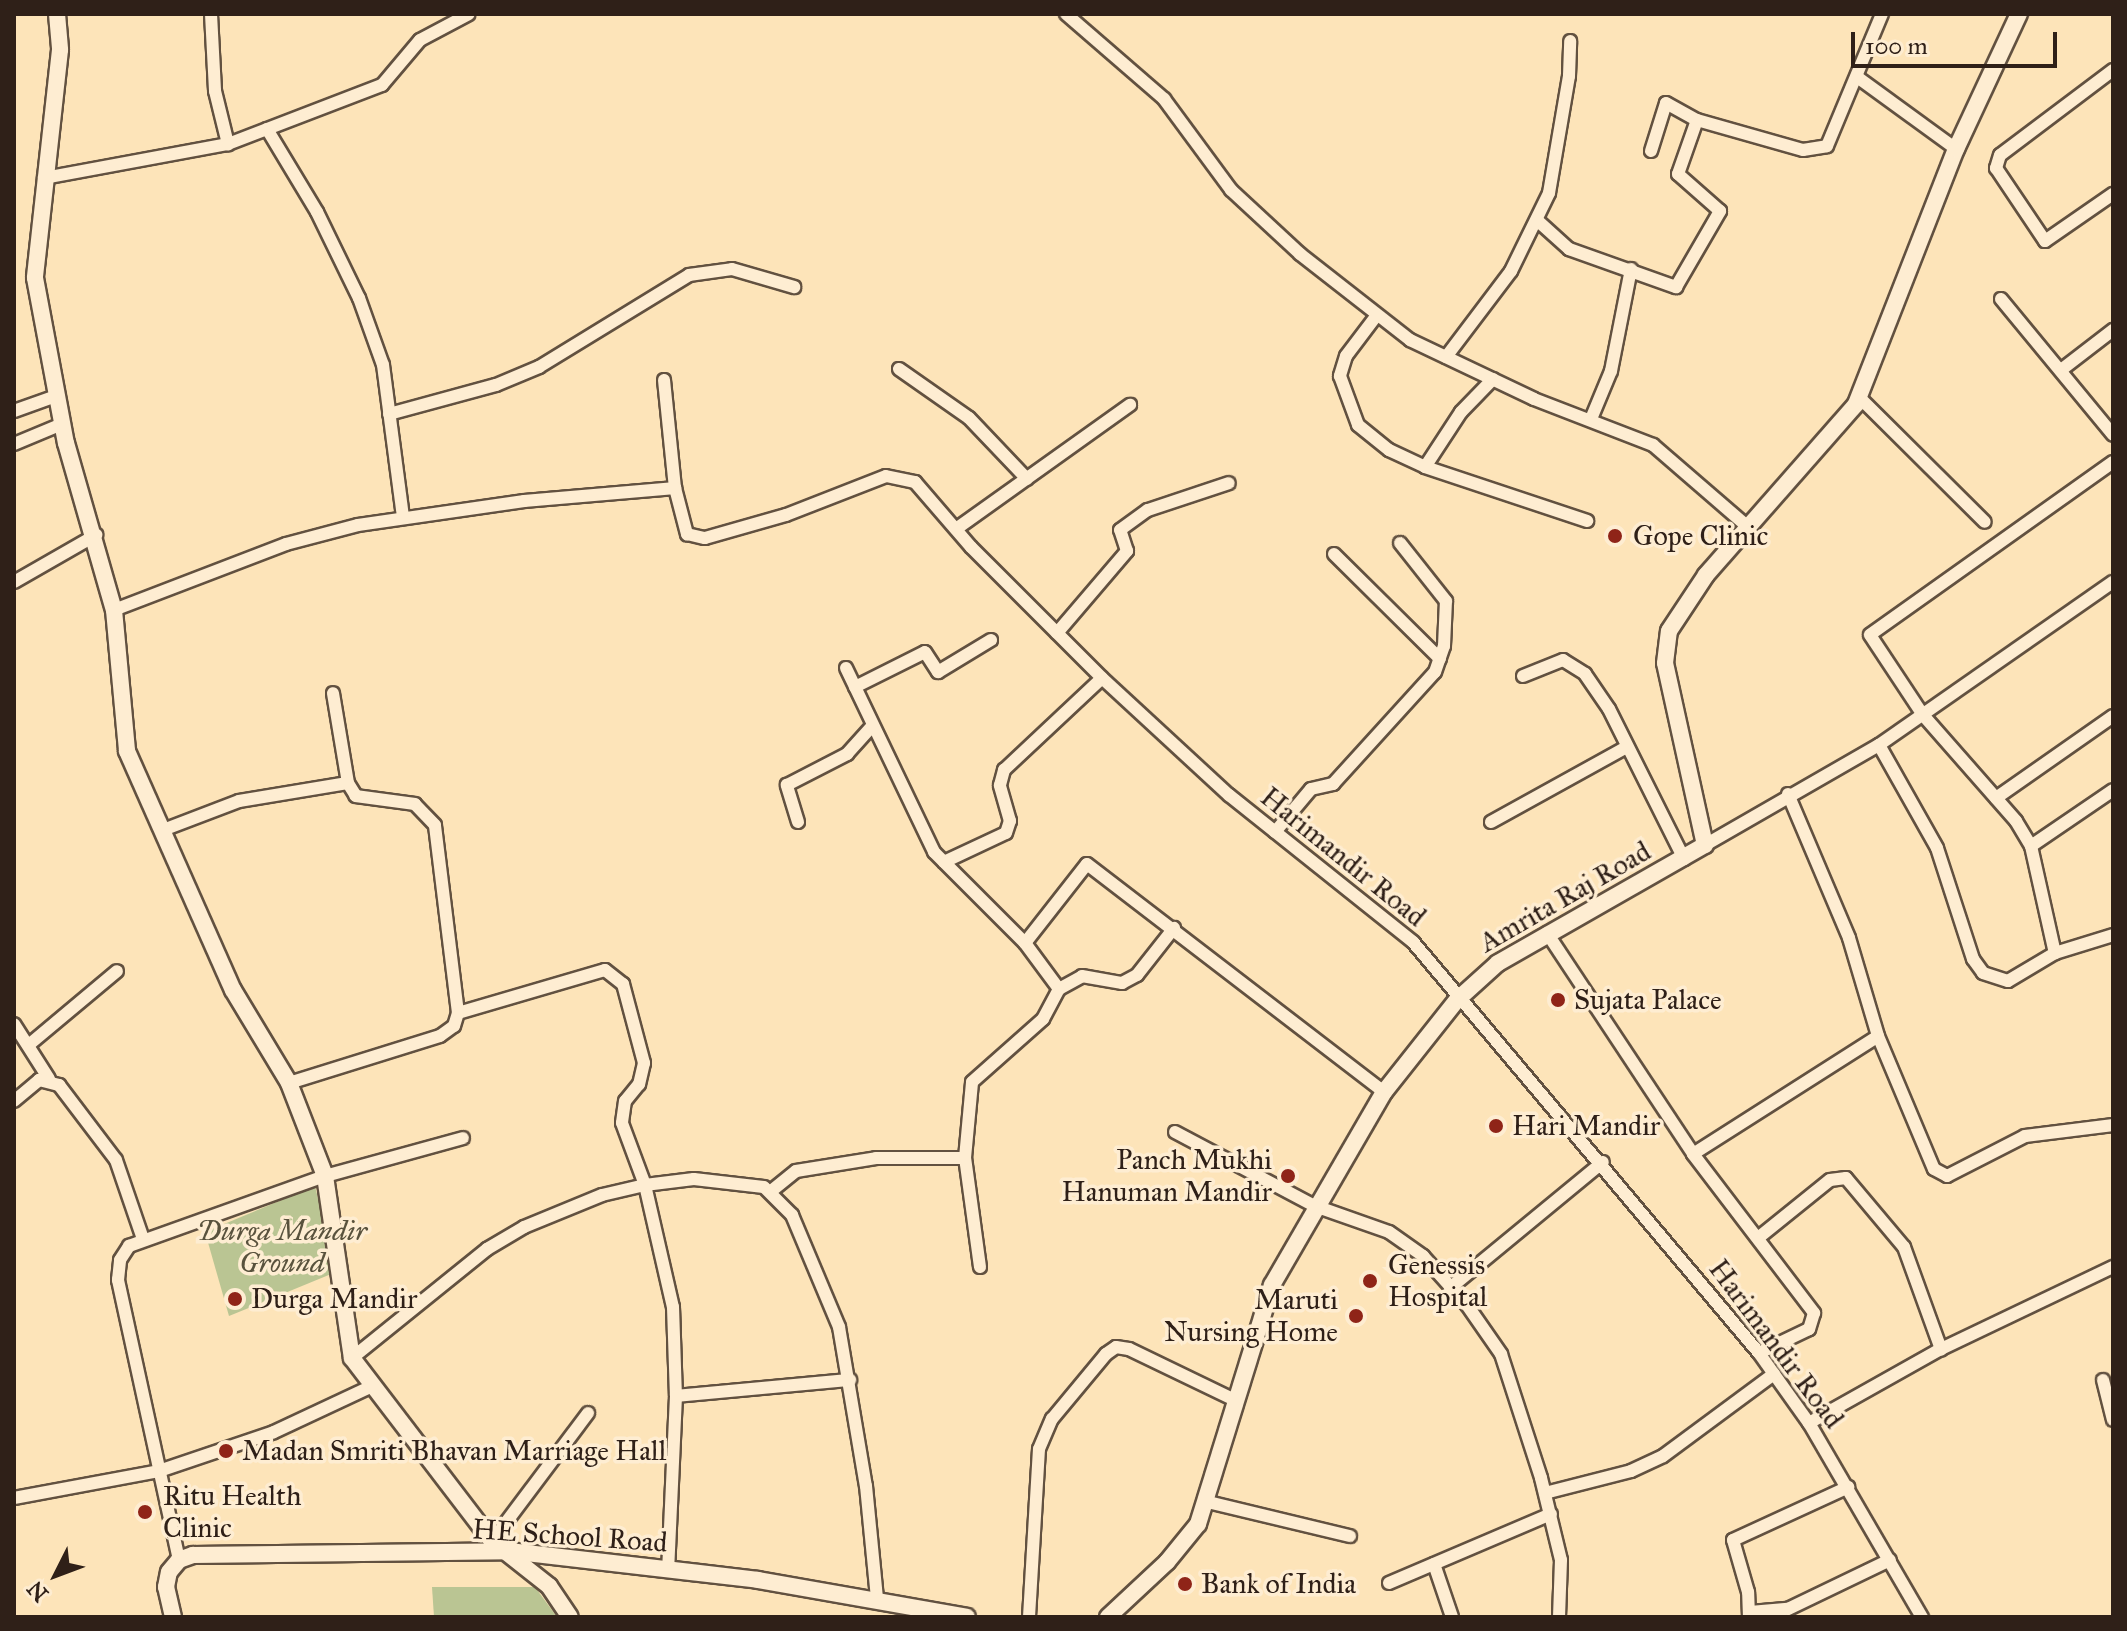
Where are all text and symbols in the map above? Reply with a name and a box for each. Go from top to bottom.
scale bar [1855,16,2061,66]
text: 100 m [1865,31,1928,61]
place label: Gope Clinic [1633,519,1768,553]
marker: Gope Clinic [1604,525,1626,547]
street label: Harimandir Road [1254,780,1432,934]
street label: Amrita Raj Road [1473,834,1657,960]
place label: Sujata Palace [1574,983,1722,1017]
marker: Sujata Palace [1549,991,1567,1009]
place label: Hari Mandir [1512,1109,1660,1143]
marker: Hari Mandir [1487,1117,1505,1135]
place label: Panch Mukhi Hanuman Mandir [1061,1143,1272,1209]
marker: Panch Mukhi Hanuman Mandir [1279,1167,1297,1185]
park label: Durga Mandir Ground [197,1214,367,1280]
place label: Genessis Hospital [1388,1248,1487,1314]
street label: Harimandir Road [1702,1253,1850,1435]
marker: Genessis Hospital [1359,1270,1381,1292]
place label: Durga Mandir [251,1282,418,1316]
place label: Maruti Nursing Home [1164,1283,1338,1349]
marker: Durga Mandir [226,1290,244,1308]
marker: Maruti Nursing Home [1345,1305,1367,1327]
place label: Madan Smriti Bhavan Marriage Hall [242,1434,666,1468]
marker: Madan Smriti Bhavan Marriage Hall [217,1442,235,1460]
place label: Ritu Health Clinic [163,1479,301,1545]
marker: Ritu Health Clinic [134,1501,156,1523]
street label: HE School Road [471,1512,669,1560]
north arrow [16,1535,96,1615]
place label: Bank of India [1201,1567,1356,1601]
text: N [22,1575,54,1607]
marker: Bank of India [1176,1575,1194,1593]

